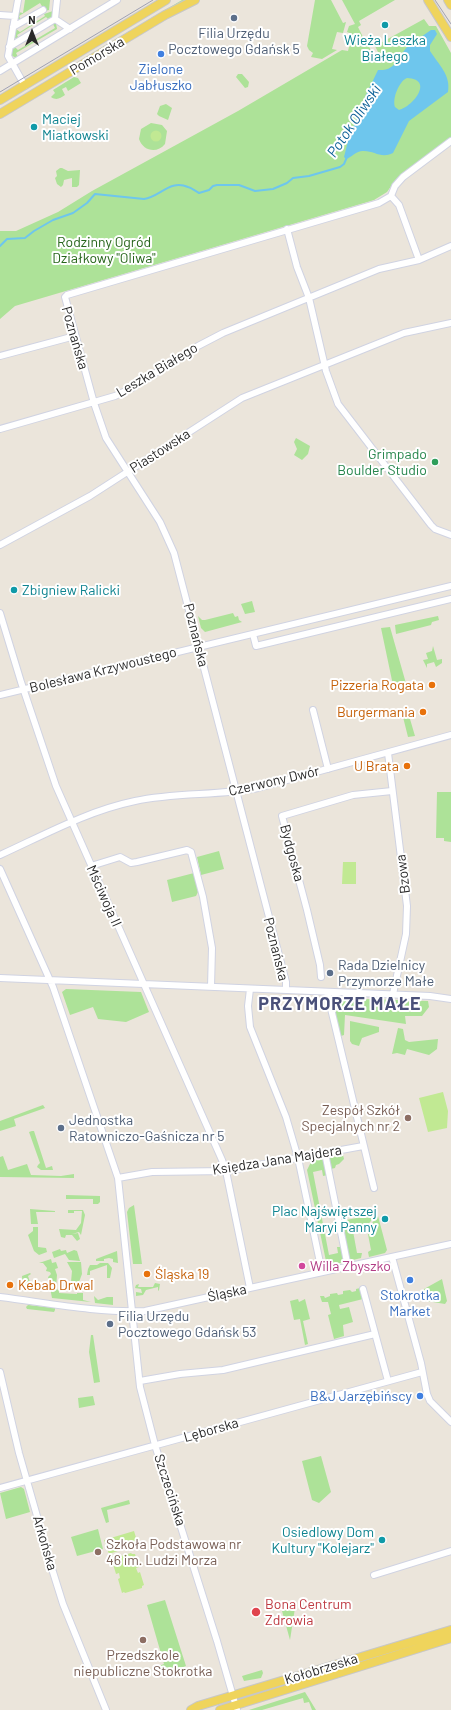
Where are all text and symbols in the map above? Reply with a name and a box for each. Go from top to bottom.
north arrow [12,12,52,52]
text: N [28,13,36,26]
marker: Filia Urzędu Pocztowego Gdańsk 5 [229,13,239,23]
marker: Wieża Leszka Białego [380,20,390,30]
place label: Filia Urzędu Pocztowego Gdańsk 5 [168,25,300,58]
place label: Wieża Leszka Białego [344,32,426,64]
street label: Pomorska [67,33,127,79]
marker: Zielone Jabłuszko [156,49,166,59]
place label: Zielone Jabłuszko [130,61,192,94]
water label: Potok Oliwski [323,81,385,161]
place label: Maciej Miatkowski [42,111,109,144]
marker: Maciej Miatkowski [29,122,39,132]
park label: Rodzinny Ogród Działkowy "Oliwa" [52,234,156,266]
street label: Poznańska [58,304,92,372]
street label: Leszka Białego [113,339,201,401]
street label: Piastowska [127,425,193,477]
place label: Grimpado Boulder Studio [337,446,427,478]
marker: Grimpado Boulder Studio [430,457,440,467]
place label: Zbigniew Ralicki [22,582,120,598]
marker: Zbigniew Ralicki [9,585,19,595]
street label: Poznańska [180,601,212,669]
street label: Bolesława Krzywoustego [28,644,178,696]
place label: Pizzeria Rogata [331,677,424,693]
marker: Pizzeria Rogata [427,680,437,690]
place label: Burgermania [337,704,415,720]
marker: Burgermania [418,707,428,717]
place label: U Brata [354,758,399,774]
marker: U Brata [402,761,412,771]
street label: Czerwony Dwór [227,762,321,800]
street label: Bydgoska [276,823,308,883]
street label: Bzowa [392,853,414,895]
street label: Mściwoja II [83,863,125,929]
street label: Poznańska [260,915,292,983]
place label: Rada Dzielnicy Przymorze Małe [338,957,434,990]
marker: Rada Dzielnicy Przymorze Małe [325,968,335,978]
district label: PRZYMORZE MAŁE [258,993,422,1015]
place label: Zespół Szkół Specjalnych nr 2 [301,1102,400,1134]
place label: Jednostka Ratowniczo-Gaśnicza nr 5 [69,1112,224,1144]
marker: Zespół Szkół Specjalnych nr 2 [403,1113,413,1123]
marker: Jednostka Ratowniczo-Gaśnicza nr 5 [56,1123,66,1133]
street label: Księdza Jana Majdera [211,1141,343,1179]
place label: Plac Najświętszej Maryi Panny [272,1203,377,1236]
marker: Plac Najświętszej Maryi Panny [380,1214,390,1224]
place label: Willa Zbyszko [310,1258,391,1274]
marker: Willa Zbyszko [297,1261,307,1271]
place label: Śląska 19 [155,1266,209,1282]
marker: Śląska 19 [142,1269,152,1279]
marker: Stokrotka Market [405,1275,415,1285]
place label: Kebab Drwal [18,1277,94,1293]
marker: Kebab Drwal [5,1280,15,1290]
street label: Śląska [206,1281,248,1305]
place label: Stokrotka Market [380,1287,440,1320]
place label: Filia Urzędu Pocztowego Gdańsk 53 [118,1308,257,1340]
marker: Filia Urzędu Pocztowego Gdańsk 53 [105,1319,115,1329]
place label: B&J Jarzębińscy [310,1388,412,1404]
marker: B&J Jarzębińscy [415,1391,425,1401]
street label: Lęborska [182,1414,240,1446]
street label: Szczecińska [150,1452,190,1528]
street label: Arkońska [29,1514,61,1572]
place label: Osiedlowy Dom Kultury "Kolejarz" [271,1524,374,1556]
marker: Osiedlowy Dom Kultury "Kolejarz" [377,1535,387,1545]
place label: Szkoła Podstawowa nr 46 im. Ludzi Morza [106,1536,241,1568]
marker: Szkoła Podstawowa nr 46 im. Ludzi Morza [93,1547,103,1557]
place label: Bona Centrum Zdrowia [265,1596,352,1628]
marker: Bona Centrum Zdrowia [250,1606,262,1618]
marker: Przedszkole niepubliczne Stokrotka [138,1635,148,1645]
place label: Przedszkole niepubliczne Stokrotka [74,1647,212,1680]
street label: Kołobrzeska [282,1650,360,1688]

